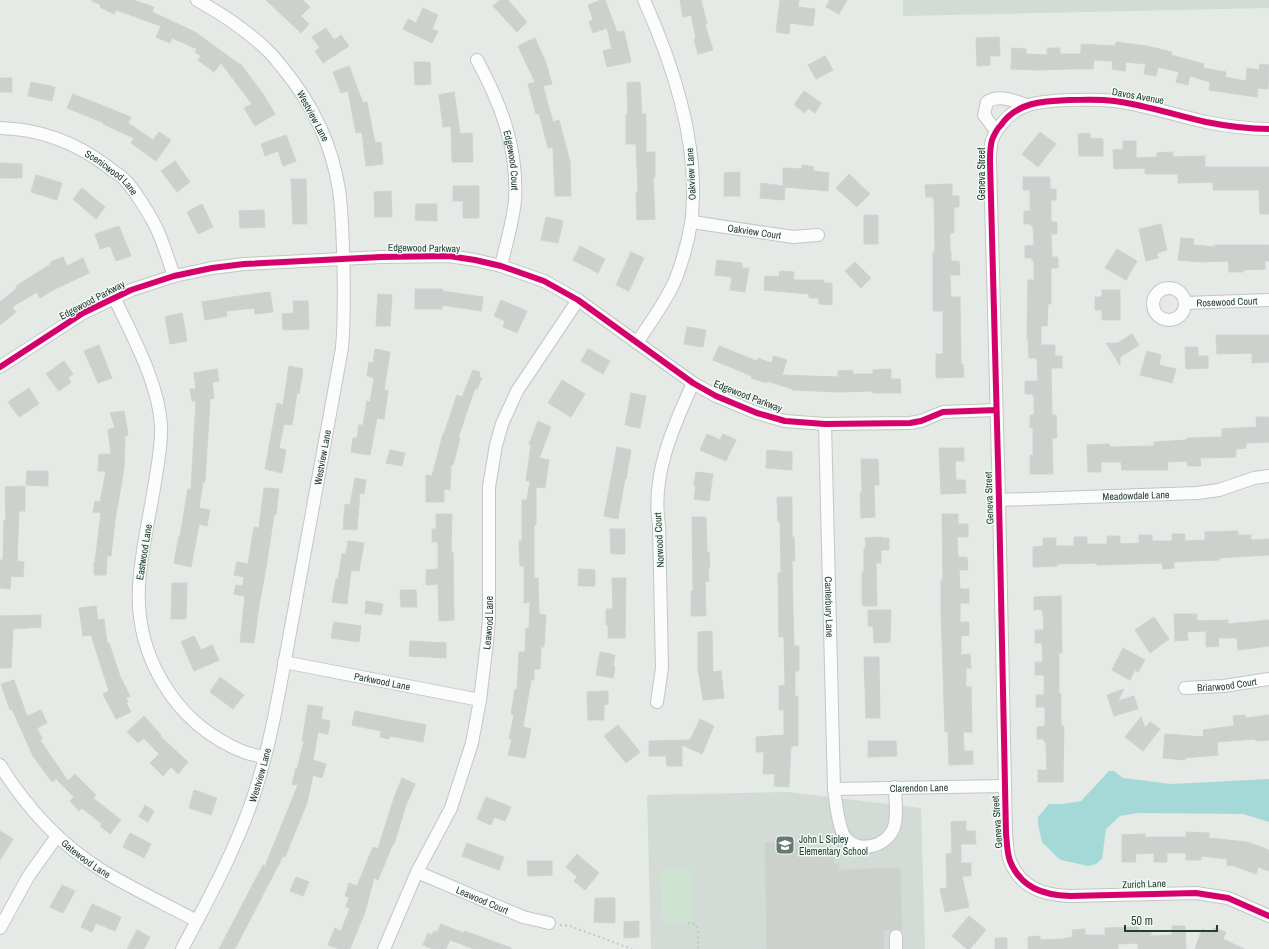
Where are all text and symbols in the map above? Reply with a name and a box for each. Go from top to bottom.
street label: Davos Avenue [1111,85,1166,107]
street label: Westview Lane [294,88,332,144]
street label: Edgewood Court [501,128,522,191]
street label: Scenicwood Lane [83,147,141,198]
street label: Oakview Lane [683,147,699,201]
street label: Geneva Street [975,147,988,200]
street label: Oakview Court [727,221,783,242]
street label: Edgewood Parkway [388,241,461,255]
street label: Edgewood Parkway [57,277,128,323]
street label: Rosewood Court [1196,294,1258,309]
street label: Edgewood Parkway [712,377,785,415]
street label: Westview Lane [311,428,334,486]
street label: Geneva Street [982,471,996,525]
street label: Meadowdale Lane [1102,487,1170,503]
street label: Norwood Court [651,511,667,568]
street label: Eastwood Lane [133,523,155,581]
street label: Canterbury Lane [822,576,837,638]
street label: Leawood Lane [480,595,496,650]
street label: Parkwood Lane [353,669,412,693]
street label: Briarwood Court [1197,674,1258,694]
street label: Westview Lane [246,746,274,804]
street label: Clarendon Lane [890,780,949,795]
street label: Geneva Street [989,794,1005,849]
place label: John L Sipley Elementary School [799,833,868,858]
school or university icon: John L Sipley Elementary School [774,834,796,856]
street label: Gatewood Lane [59,836,113,881]
street label: Zurich Lane [1122,877,1167,891]
street label: Leawood Court [454,883,511,917]
scale bar [1125,907,1217,933]
text: 50 m [1131,913,1153,929]

